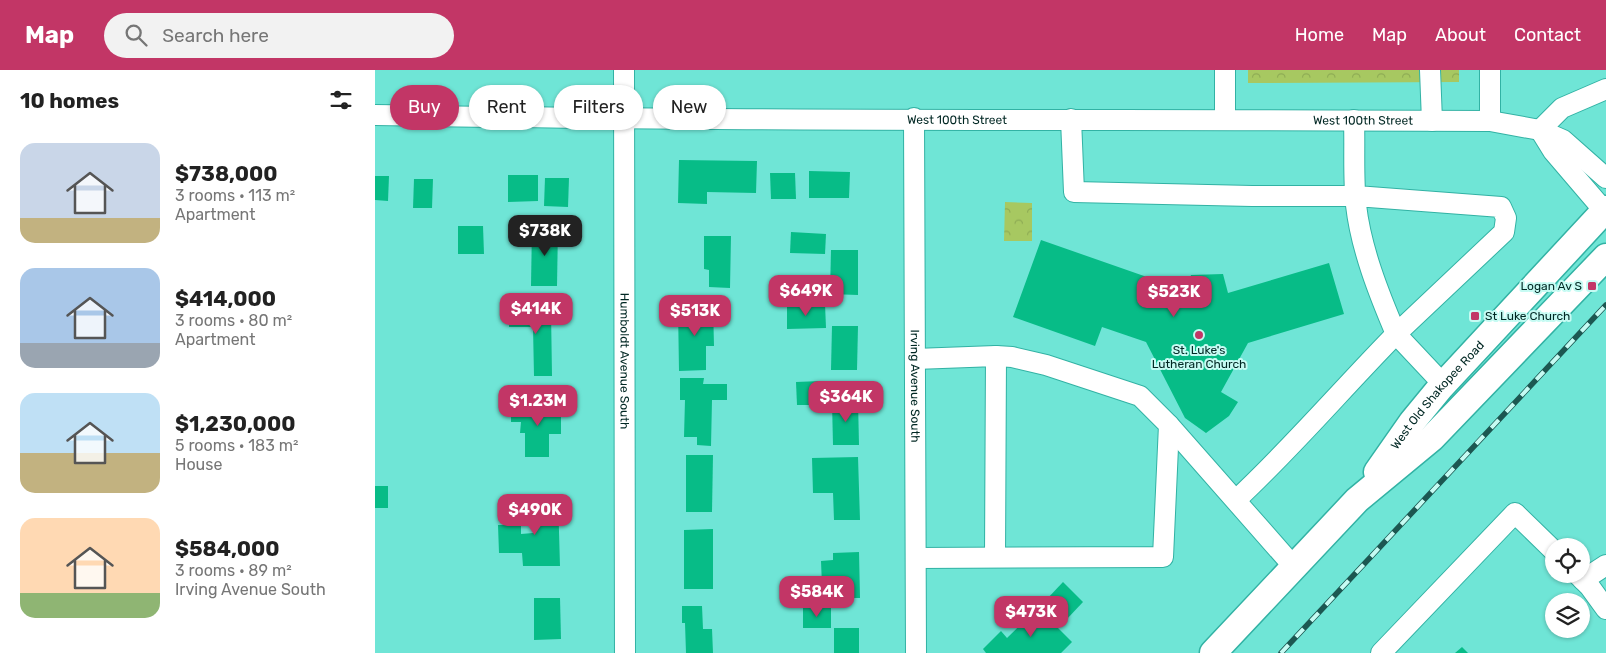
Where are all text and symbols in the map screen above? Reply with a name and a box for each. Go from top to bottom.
search box [104,13,454,58]
text: Map [25,21,74,49]
icon: search [122,21,150,49]
text: Search here [162,24,269,47]
text: Home [1295,24,1344,46]
text: Map [1372,24,1407,46]
text: About [1435,24,1486,46]
text: Contact [1514,24,1581,46]
chip: Buy [390,85,459,130]
chip: Rent [469,85,544,130]
chip: Filters [554,85,643,130]
chip: New [653,85,726,130]
icon: filters [327,86,355,114]
text: 10 homes [20,88,119,113]
street label: West 100th Street [907,113,1007,127]
street label: West 100th Street [1313,113,1413,128]
text: $738,000 [175,161,278,186]
icon: home [60,163,120,223]
text: 3 rooms · 113 m² [175,186,295,205]
text: Apartment [175,205,255,224]
pin: $738K [510,214,580,257]
text: $738K [519,221,571,240]
pin: $649K [771,274,841,317]
pin: $523K [1139,276,1209,318]
place label: Logan Av S [1520,279,1582,293]
marker: Logan Av S [1586,280,1598,292]
text: $649K [780,281,832,300]
text: $523K [1148,282,1200,301]
text: $414,000 [175,286,276,311]
icon: home [60,288,120,348]
pin: $414K [501,292,571,335]
street label: Humboldt Avenue South [617,293,632,429]
pin: $513K [660,294,730,337]
text: $414K [511,299,561,318]
text: $513K [670,301,720,320]
place label: St Luke Church [1485,309,1570,323]
marker: St Luke Church [1469,310,1481,322]
text: 3 rooms · 80 m² [175,311,292,330]
street label: Irving Avenue South [908,329,922,443]
marker: St. Luke's Lutheran Church [1193,329,1205,341]
text: Apartment [175,330,255,349]
street label: West Old Shakopee Road [1388,338,1487,452]
place label: St. Luke's Lutheran Church [1152,343,1246,371]
pin: $364K [811,380,881,423]
pin: $1.23M [497,384,579,427]
text: $364K [819,387,873,406]
text: $1.23M [509,391,567,410]
text: $1,230,000 [175,411,295,436]
icon: home [60,413,120,473]
text: 5 rooms · 183 m² [175,436,298,455]
text: House [175,455,222,474]
pin: $490K [500,494,570,536]
text: $490K [508,500,562,519]
text: $584,000 [175,536,280,561]
icon: home [60,538,120,598]
map controls [1545,538,1590,638]
button: locate [1545,538,1590,583]
text: 3 rooms · 89 m² [175,561,292,580]
pin: $584K [782,576,852,618]
text: Irving Avenue South [175,580,326,599]
text: $584K [790,582,844,601]
button: layers [1545,593,1590,638]
pin: $473K [996,596,1066,638]
text: $473K [1005,602,1057,621]

